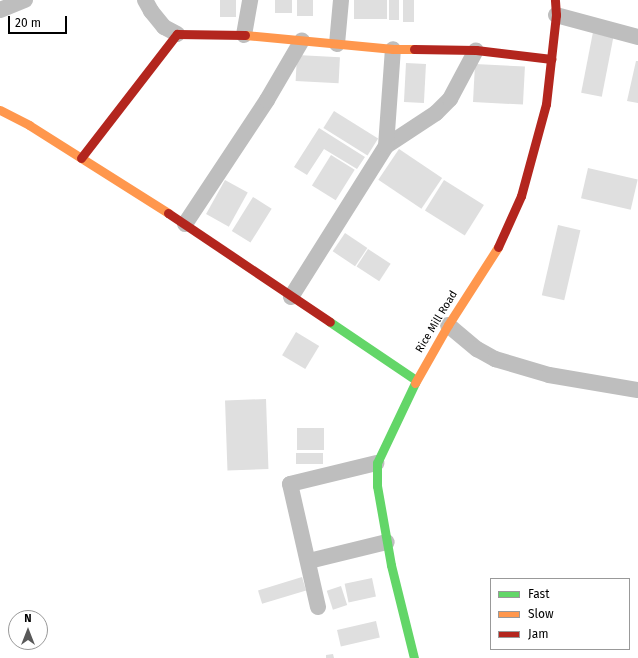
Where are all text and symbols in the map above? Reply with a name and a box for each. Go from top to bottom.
scale bar [10,8,69,34]
text: 20 m [15,16,41,30]
street label: Rice Mill Road [413,289,461,355]
legend [490,578,630,650]
text: Fast [528,587,550,601]
text: Slow [528,607,554,621]
north arrow [8,610,48,650]
text: N [24,612,32,625]
text: Jam [528,627,548,641]

